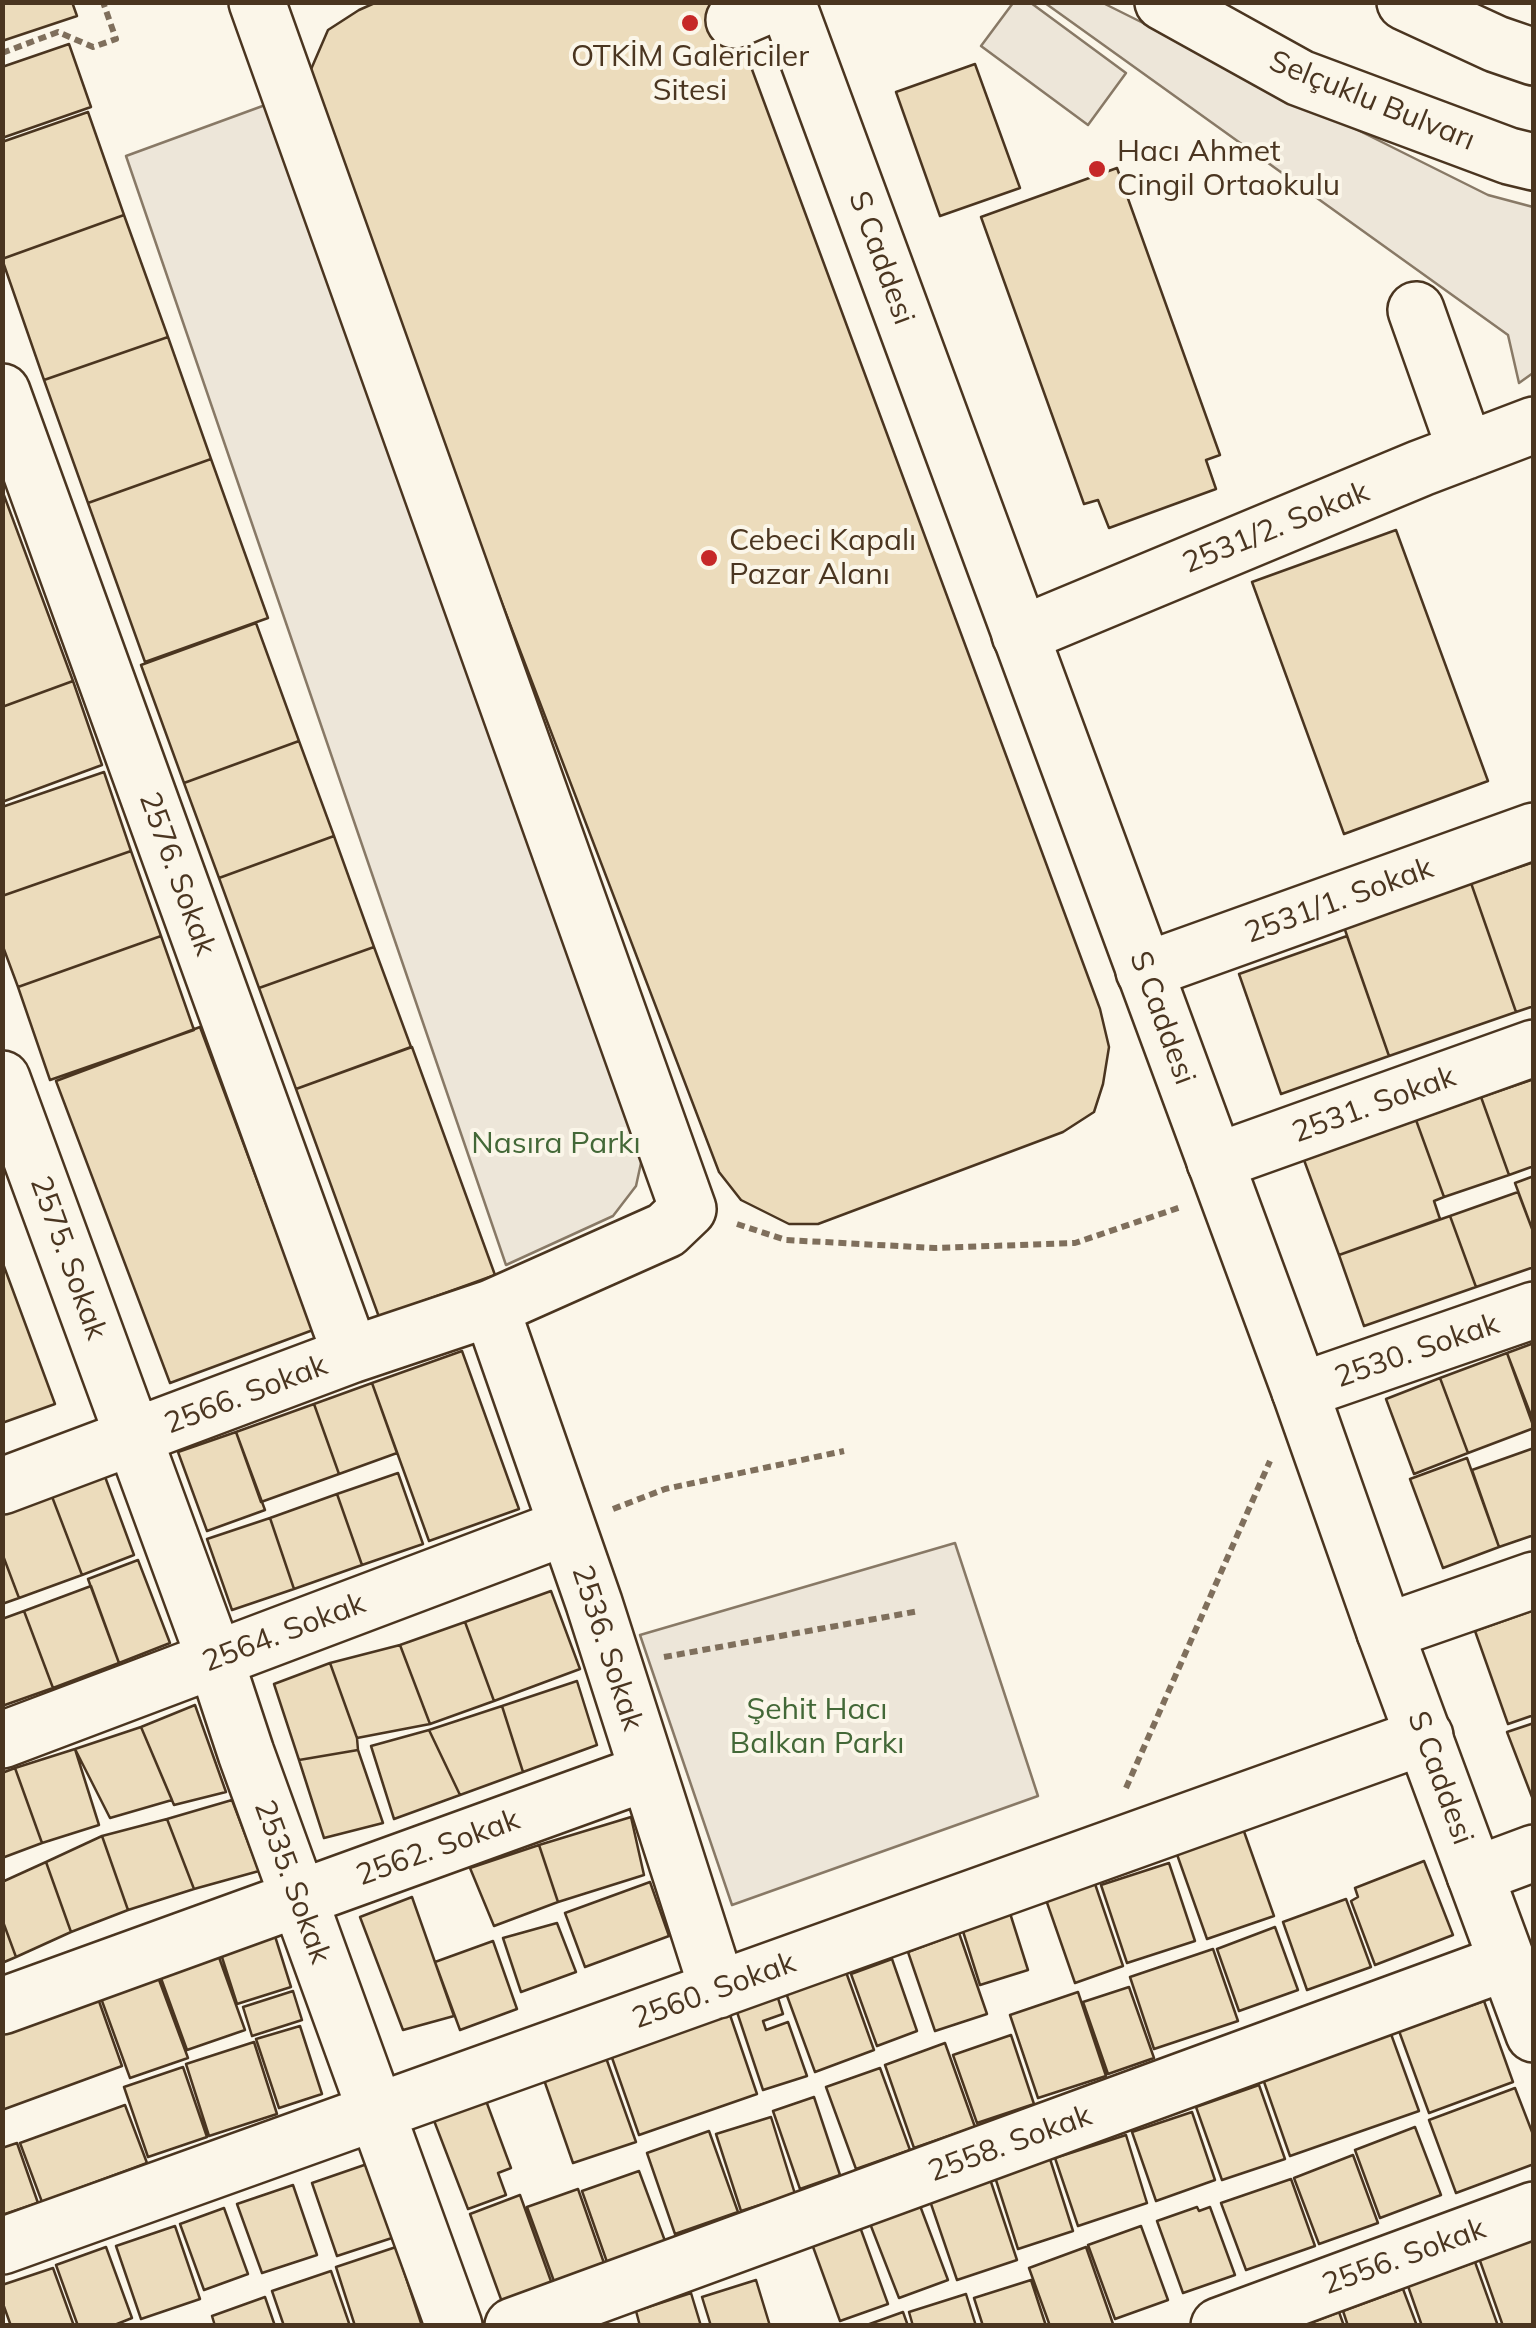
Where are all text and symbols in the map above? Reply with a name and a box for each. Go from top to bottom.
marker: OTKİM Galericiler Sitesi [679,12,701,34]
place label: OTKİM Galericiler Sitesi [571,39,809,110]
street label: Selçuklu Bulvarı [1264,43,1480,159]
place label: Hacı Ahmet Cingil Ortaokulu [1117,134,1340,204]
marker: Hacı Ahmet Cingil Ortaokulu [1086,158,1108,180]
street label: S Caddesi [840,187,922,329]
street label: 2531/2. Sokak [1178,474,1374,582]
place label: Cebeci Kapalı Pazar Alanı [729,523,916,594]
marker: Cebeci Kapalı Pazar Alanı [698,547,720,569]
street label: 2576. Sokak [131,787,223,961]
street label: 2531/1. Sokak [1240,850,1438,952]
street label: S Caddesi [1121,947,1203,1089]
street label: 2531. Sokak [1287,1059,1461,1151]
park label: Nasıra Parkı [471,1126,641,1162]
street label: 2575. Sokak [22,1171,114,1345]
street label: 2530. Sokak [1330,1306,1504,1396]
street label: 2566. Sokak [160,1348,332,1442]
street label: 2536. Sokak [563,1561,651,1735]
street label: 2564. Sokak [198,1586,370,1680]
park label: Şehit Hacı Balkan Parkı [730,1692,904,1762]
street label: S Caddesi [1399,1707,1481,1849]
street label: 2535. Sokak [246,1795,338,1969]
street label: 2562. Sokak [351,1802,525,1894]
street label: 2560. Sokak [627,1945,801,2037]
street label: 2558. Sokak [923,2098,1097,2190]
street label: 2556. Sokak [1317,2211,1491,2303]

